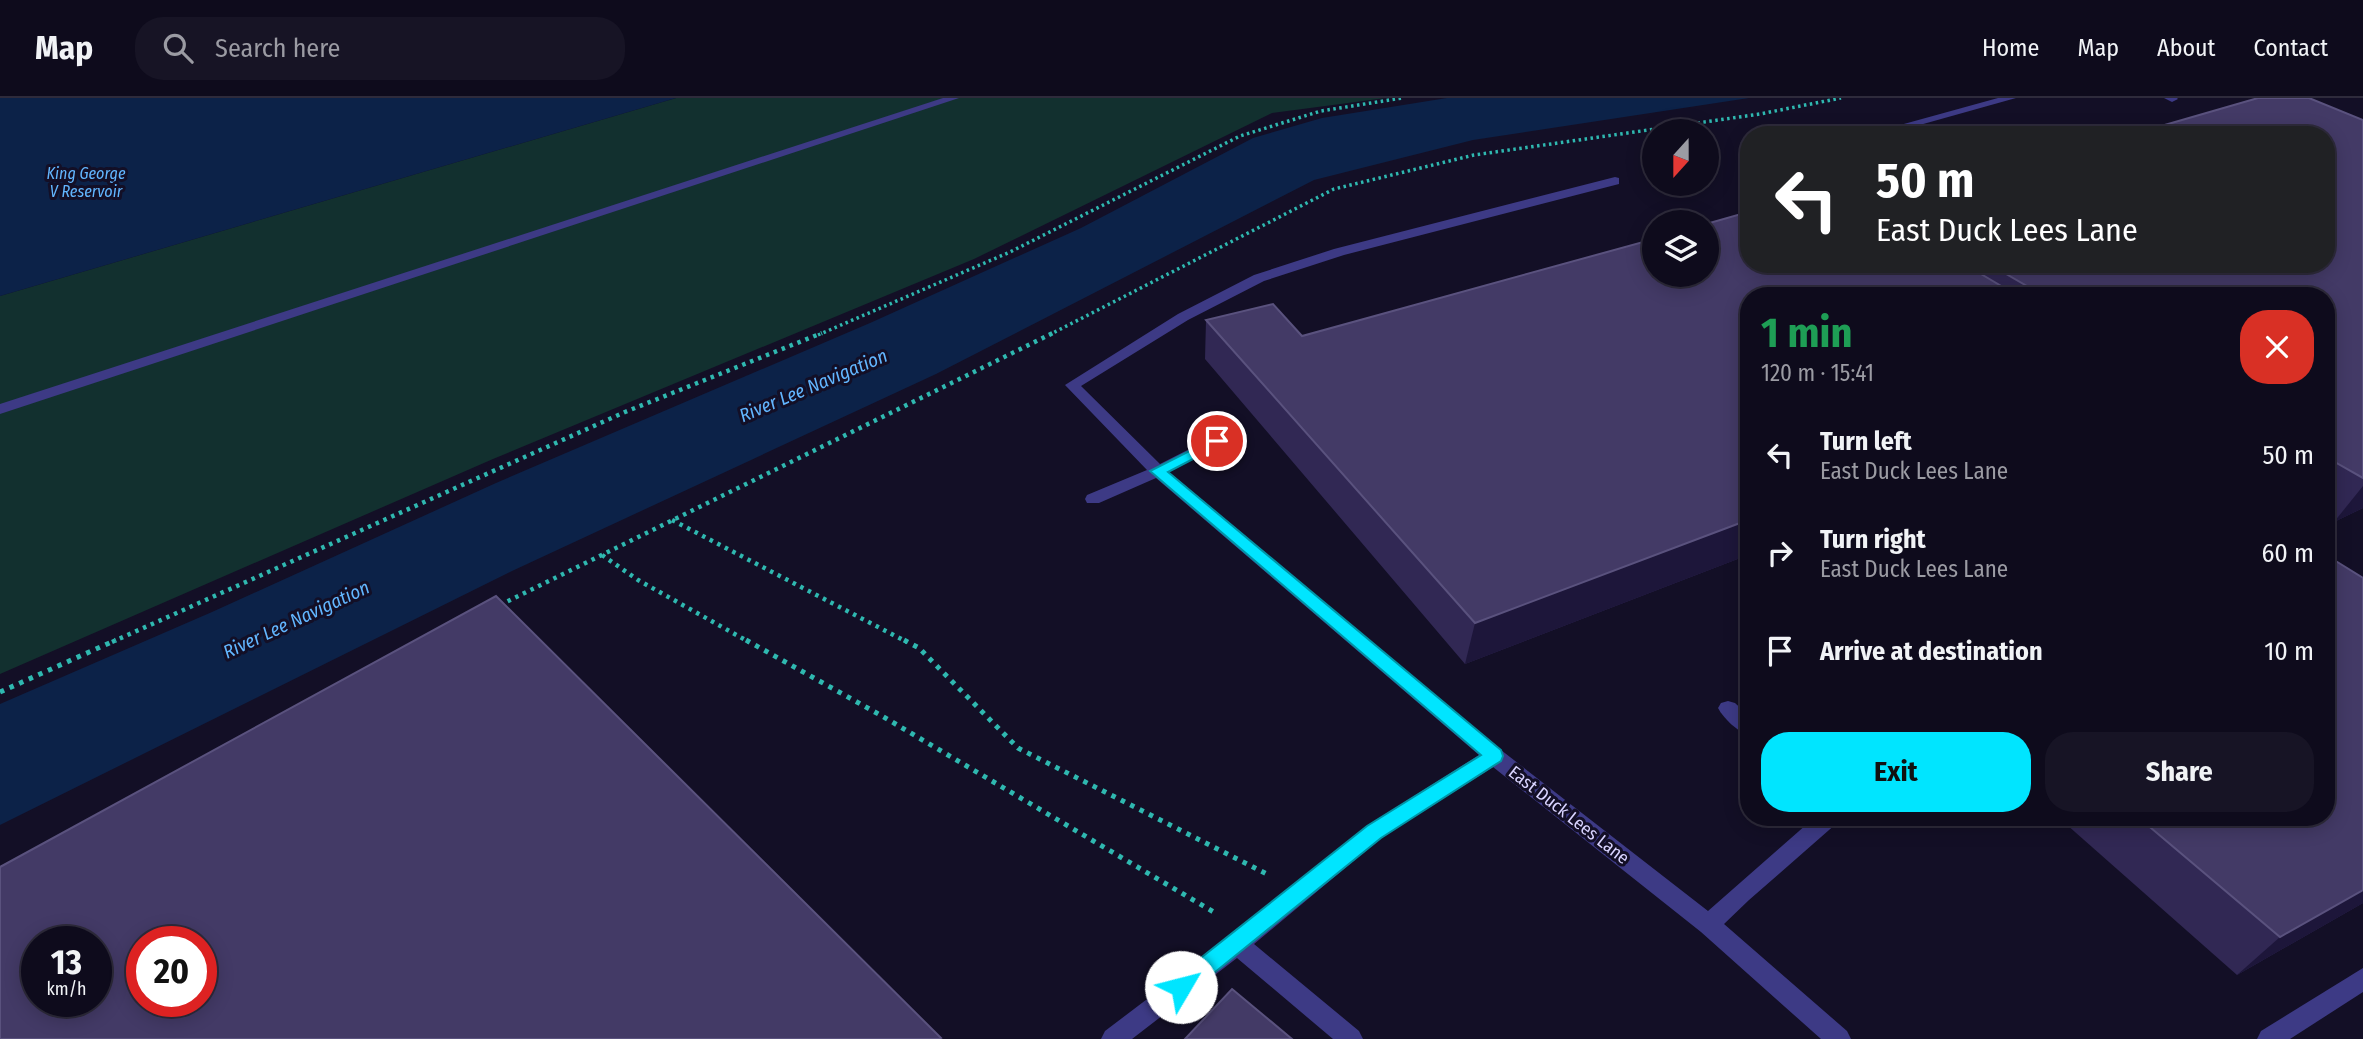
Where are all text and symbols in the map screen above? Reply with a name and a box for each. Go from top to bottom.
search box [135,17,625,80]
text: Map [35,28,93,68]
icon: search [159,29,197,67]
text: Search here [215,33,340,64]
text: Home [1982,34,2039,62]
text: Map [2077,34,2119,62]
text: About [2157,34,2215,62]
text: Contact [2253,34,2328,62]
north arrow [1642,119,1718,196]
map controls [1642,119,1719,287]
text: 50 m [1876,151,1974,210]
icon: left [1761,154,1852,245]
water label: King George V Reservoir [47,164,126,201]
button: layers [1642,210,1719,287]
text: East Duck Lees Lane [1876,211,2138,249]
text: 1 min [1761,308,1852,358]
button: close [2240,310,2314,384]
water label: River Lee Navigation [736,344,891,427]
text: 120 m · 15:41 [1761,359,1874,387]
pin [1187,411,1247,471]
icon: arrive [1198,422,1236,460]
text: Turn left [1820,426,1912,457]
icon: left [1761,436,1799,474]
text: 50 m [2262,440,2314,471]
text: East Duck Lees Lane [1820,457,2008,485]
text: Turn right [1820,524,1926,555]
icon: right [1761,534,1799,572]
text: 60 m [2261,538,2314,569]
text: East Duck Lees Lane [1820,555,2008,583]
water label: River Lee Navigation [219,575,373,663]
icon: arrive [1761,632,1799,670]
text: Arrive at destination [1820,636,2043,667]
text: 10 m [2264,636,2314,667]
button: Exit [1761,732,2031,812]
button: Share [2045,732,2314,812]
street label: East Duck Lees Lane [1504,761,1634,869]
speed limit sign: 20 [126,926,217,1017]
text: 13 [51,941,82,983]
position arrow [1144,950,1218,1024]
text: km/h [46,978,87,1000]

